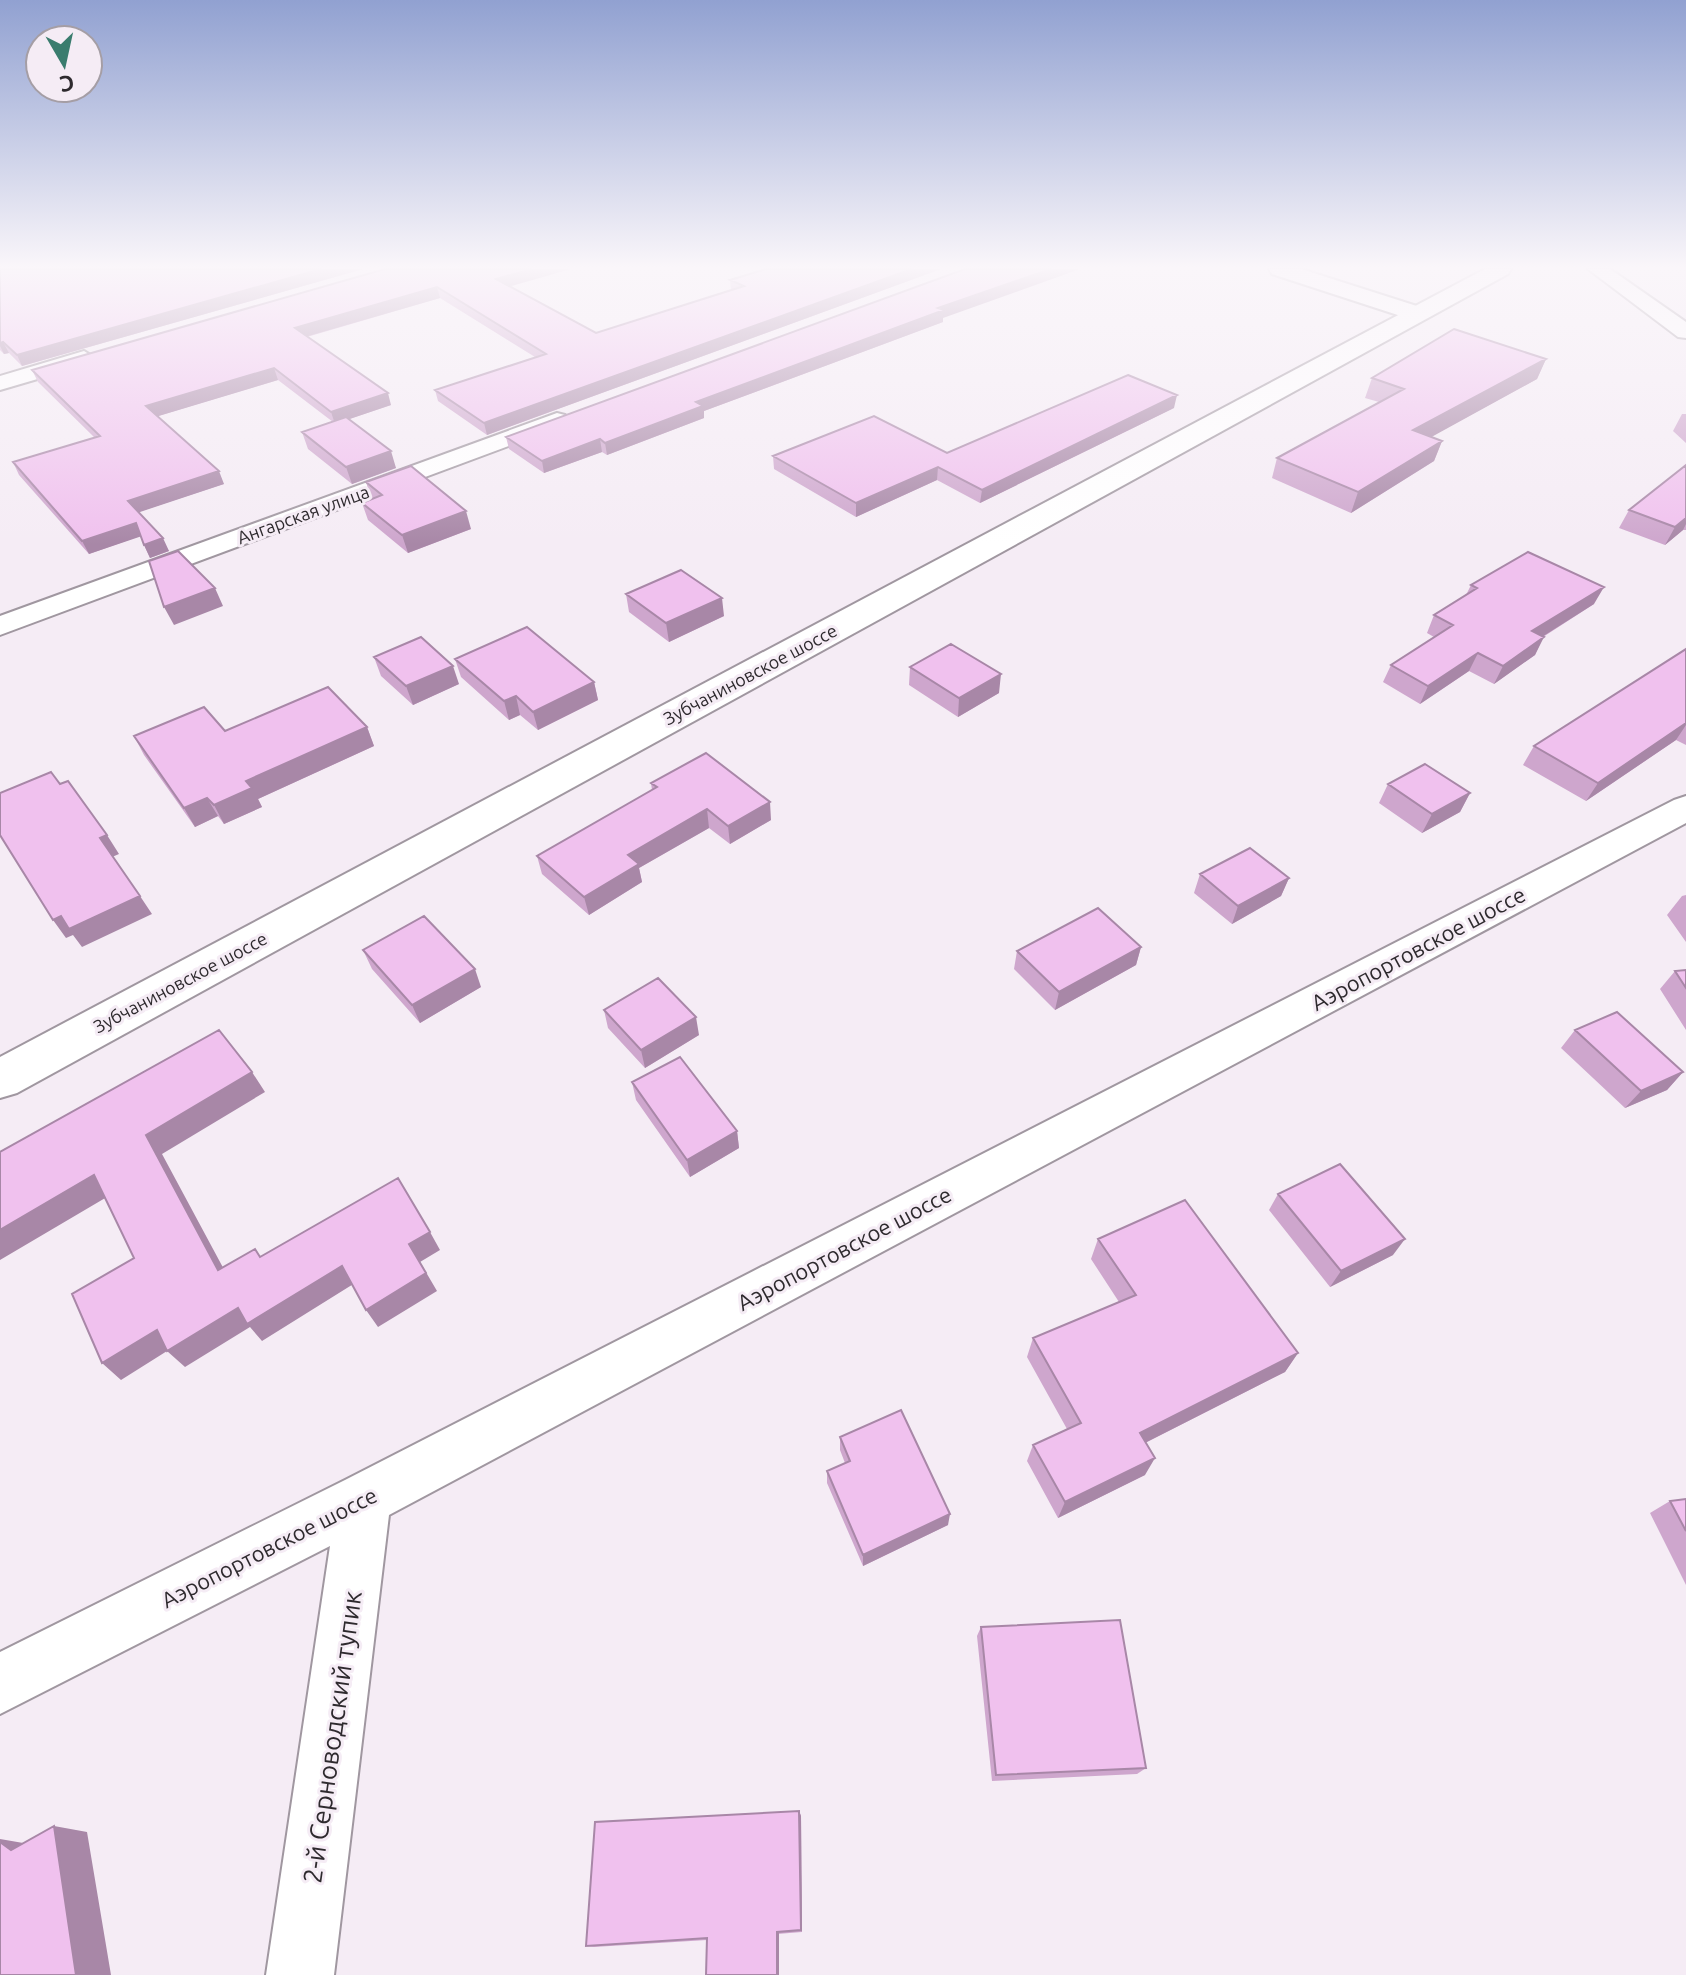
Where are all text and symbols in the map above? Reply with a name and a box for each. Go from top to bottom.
north arrow [24,24,104,104]
text: С [58,71,76,98]
street label: Ангарская улица [234,481,372,547]
street label: Зубчаниновское шоссе [660,620,840,728]
street label: Аэропортовское шоссе [1307,881,1529,1015]
street label: Зубчаниновское шоссе [90,928,270,1036]
street label: Аэропортовское шоссе [733,1181,955,1315]
street label: Аэропортовское шоссе [157,1482,381,1612]
street label: 2-й Серноводский тупик [297,1589,367,1885]

